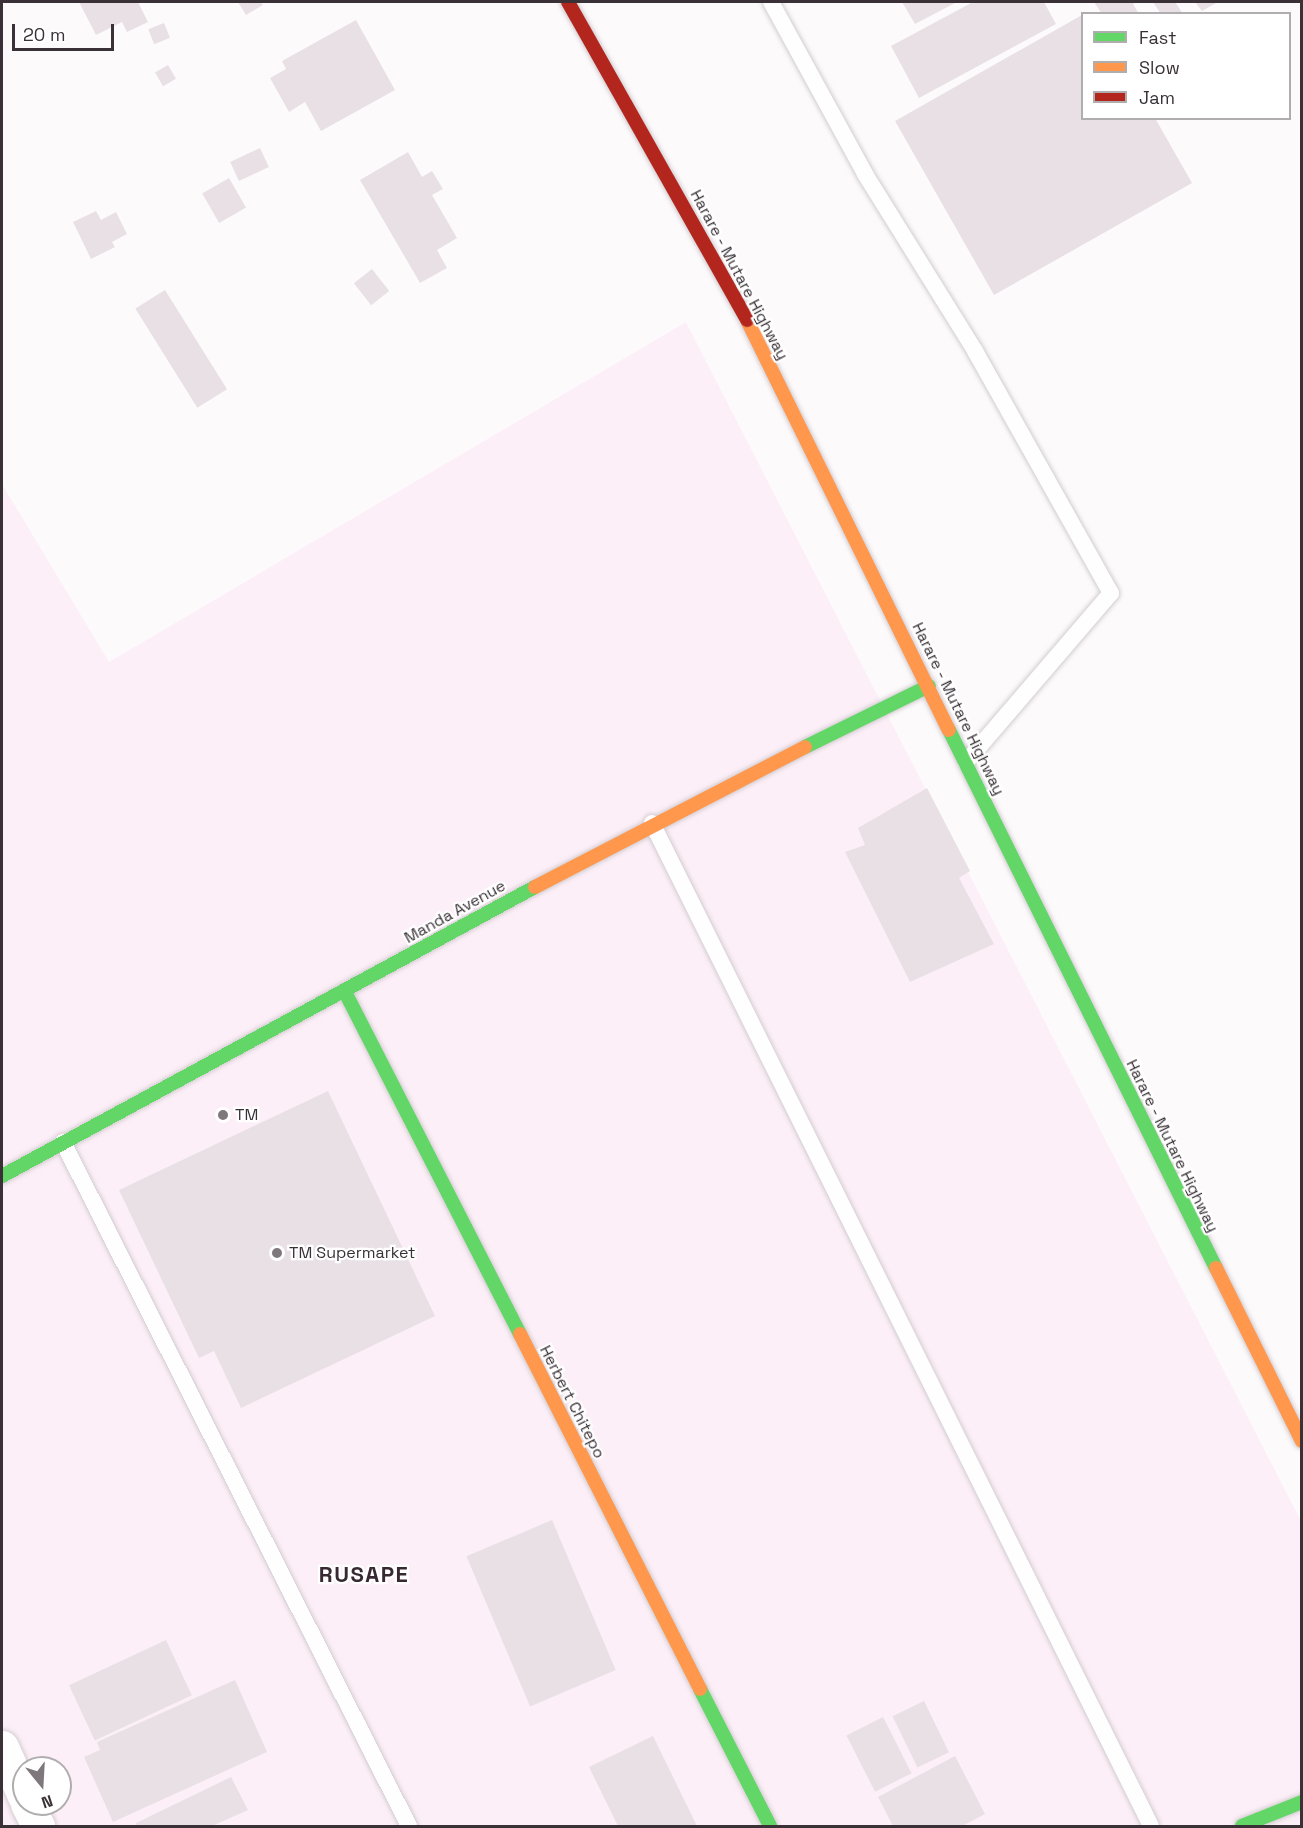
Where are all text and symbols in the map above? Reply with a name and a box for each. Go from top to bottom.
scale bar [15,12,117,50]
legend [1081,12,1291,120]
text: 20 m [23,23,66,46]
text: Fast [1139,26,1176,49]
text: Slow [1139,56,1180,79]
text: Jam [1139,86,1175,109]
street label: Harare - Mutare Highway [686,186,792,364]
street label: Harare - Mutare Highway [908,619,1008,799]
street label: Manda Avenue [401,876,509,948]
street label: Harare - Mutare Highway [1122,1056,1222,1236]
place label: TM [235,1105,258,1125]
marker: TM [216,1108,230,1122]
place label: TM Supermarket [289,1243,415,1263]
marker: TM Supermarket [270,1246,284,1260]
street label: Herbert Chitepo [535,1342,609,1462]
district label: RUSAPE [319,1562,409,1588]
north arrow [12,1756,72,1816]
text: N [39,1790,55,1813]

